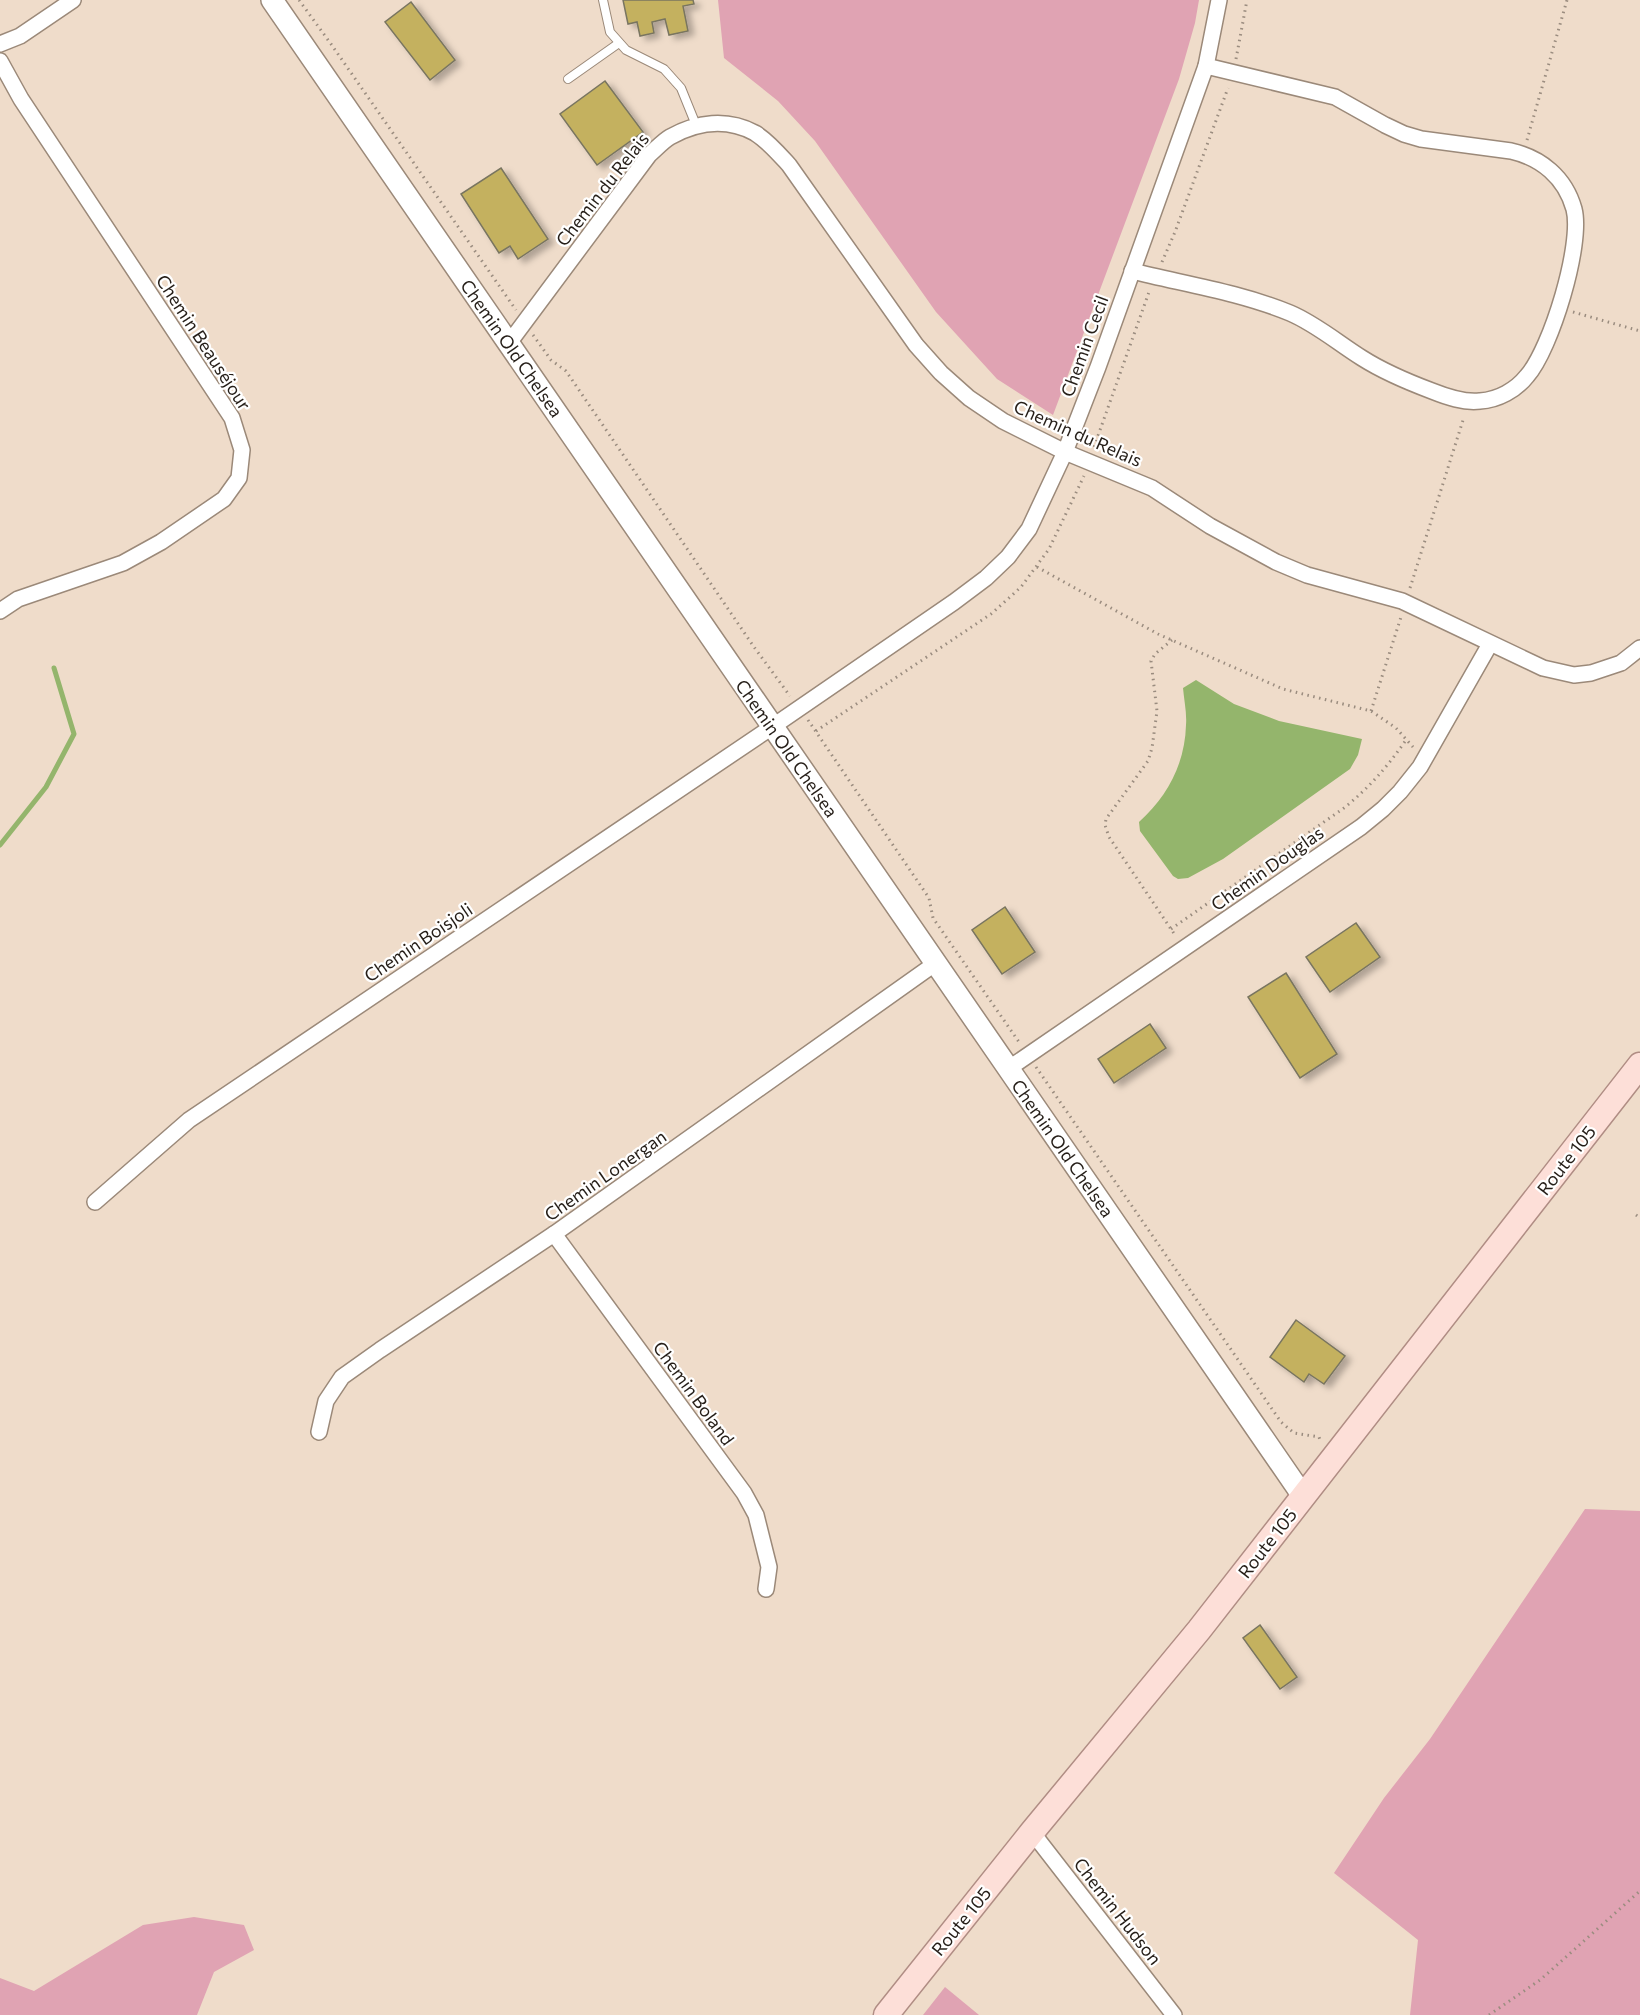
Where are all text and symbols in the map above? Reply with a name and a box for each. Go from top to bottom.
street label: Chemin du Relais [551,128,653,250]
street label: Chemin Beauséjour [152,270,256,414]
street label: Chemin Old Chelsea [456,275,568,421]
street label: Chemin Cecil [1056,292,1112,400]
street label: Chemin du Relais [1011,395,1145,471]
street label: Chemin Old Chelsea [731,675,843,821]
street label: Chemin Douglas [1207,821,1327,915]
street label: Chemin Boisjoli [360,898,476,986]
street label: Chemin Old Chelsea [1007,1075,1119,1221]
street label: Route 105 [1532,1121,1600,1199]
street label: Chemin Lonergan [540,1125,670,1225]
street label: Chemin Boland [649,1337,739,1449]
street label: Route 105 [1233,1504,1301,1582]
street label: Chemin Hudson [1069,1853,1167,1969]
street label: Route 105 [927,1882,995,1960]

